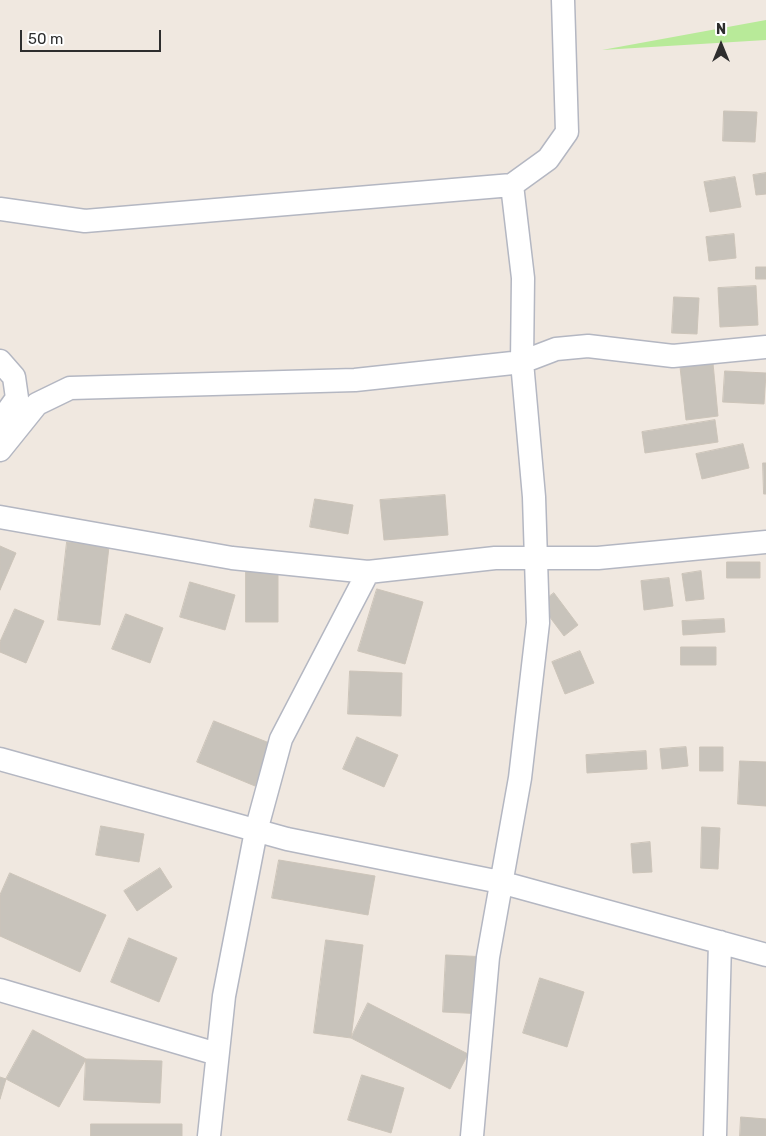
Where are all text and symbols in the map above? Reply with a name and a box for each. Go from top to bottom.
scale bar [22,20,164,52]
north arrow [696,20,746,70]
text: N [716,21,726,38]
text: 50 m [28,30,63,48]

